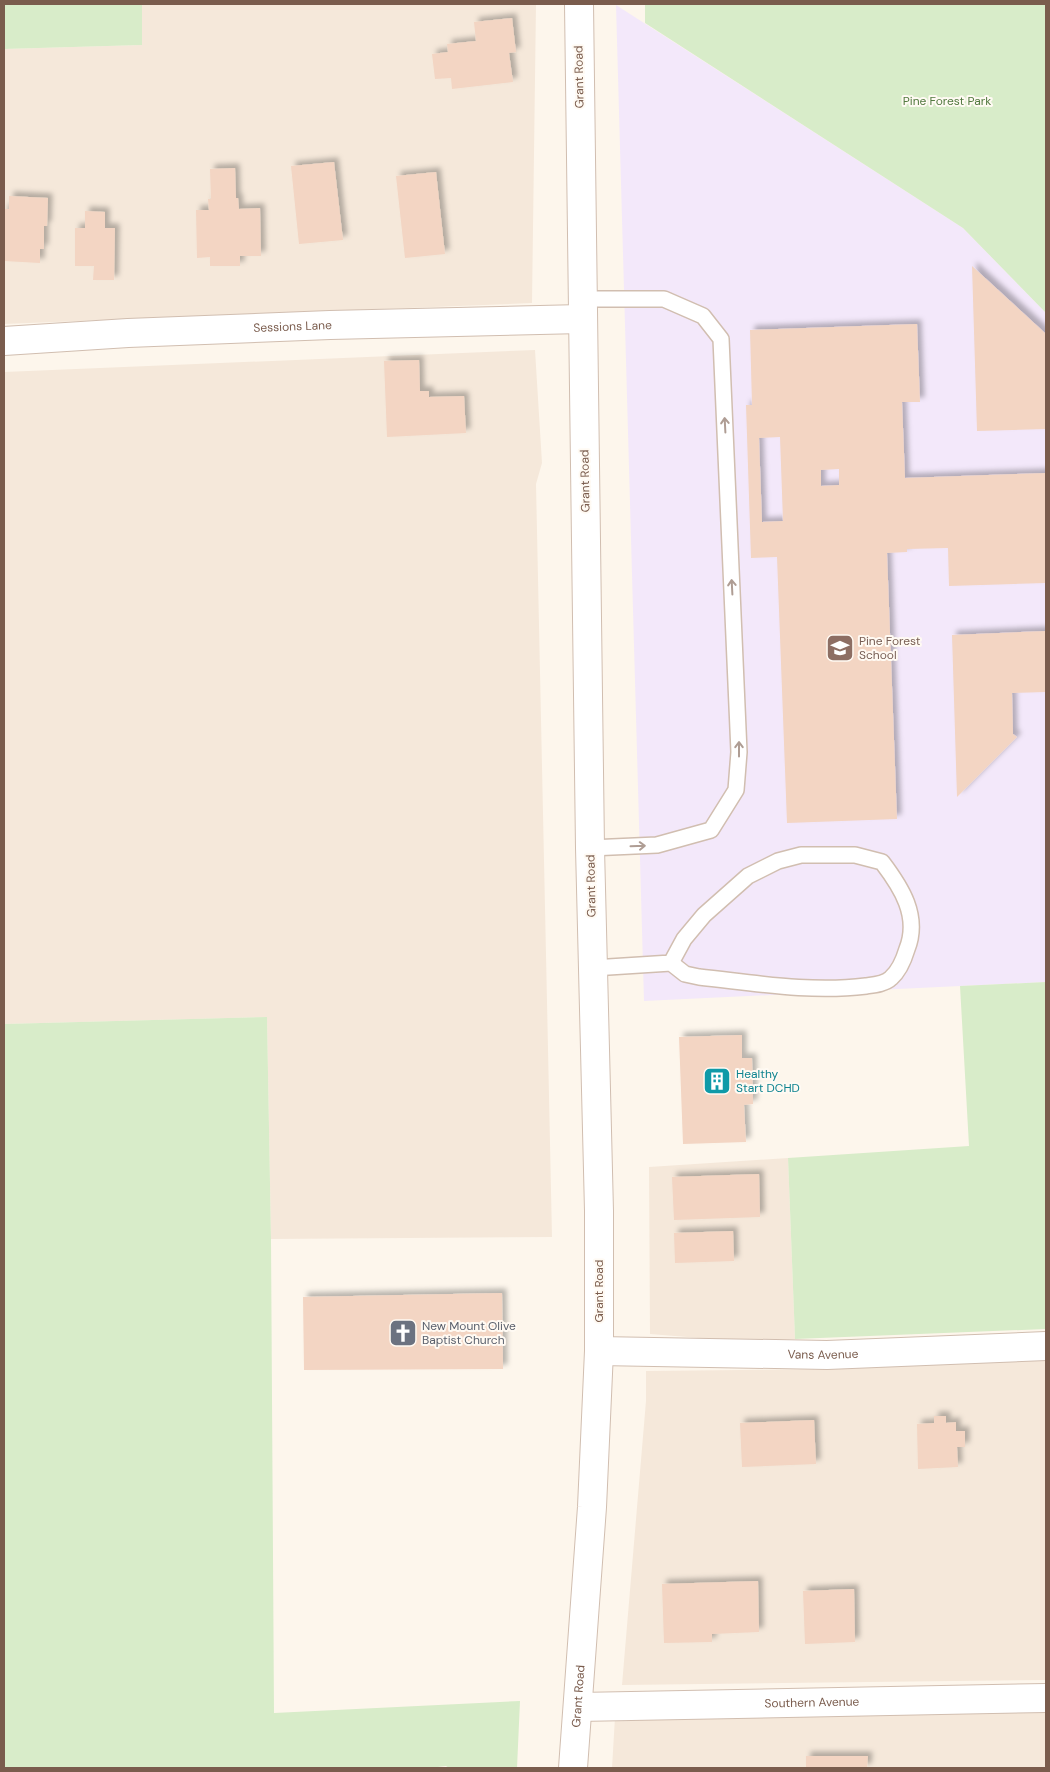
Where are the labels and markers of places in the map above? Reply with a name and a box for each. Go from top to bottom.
school or university icon: Pine Forest School [825,633,855,663]
place label: Pine Forest School [859,633,921,663]
building icon: Healthy Start DCHD [702,1066,732,1096]
place label: Healthy Start DCHD [736,1066,800,1096]
church icon: New Mount Olive Baptist Church [388,1318,418,1348]
place label: New Mount Olive Baptist Church [422,1318,516,1348]

